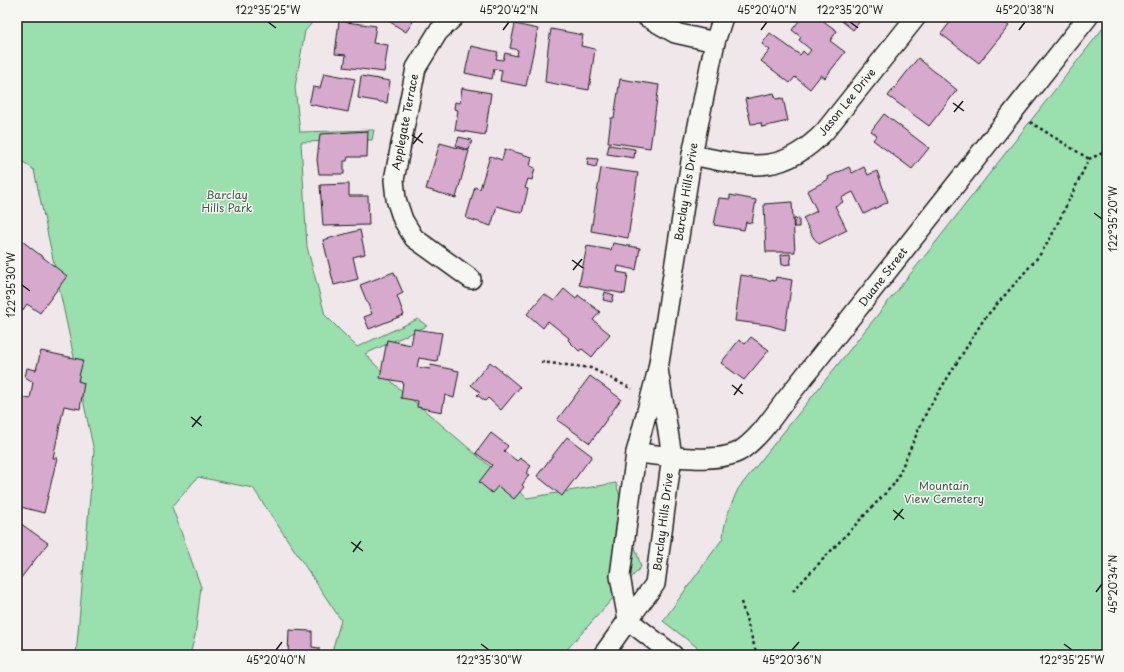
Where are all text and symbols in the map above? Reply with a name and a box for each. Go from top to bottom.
text: 122°35'25"W [236,2,301,17]
text: 45°20'42"N [480,2,538,17]
text: 45°20'40"N [737,2,797,17]
text: 122°35'20"W [817,2,884,17]
text: 45°20'38"N [996,2,1054,17]
street label: Jason Lee Drive [814,64,879,139]
street label: Applegate Terrace [387,72,422,171]
street label: Barclay Hills Drive [669,141,702,242]
text: 122°35'20"W [1105,185,1120,252]
park label: Barclay Hills Park [201,186,253,216]
street label: Duane Street [854,243,912,310]
text: 122°35'30"W [3,252,18,318]
street label: Barclay Hills Drive [648,471,677,572]
park label: Mountain View Cemetery [904,477,984,507]
text: 45°20'34"N [1105,555,1120,613]
text: 45°20'40"N [246,652,306,667]
text: 122°35'30"W [456,652,522,667]
text: 45°20'36"N [763,652,822,667]
text: 122°35'25"W [1040,652,1105,667]

